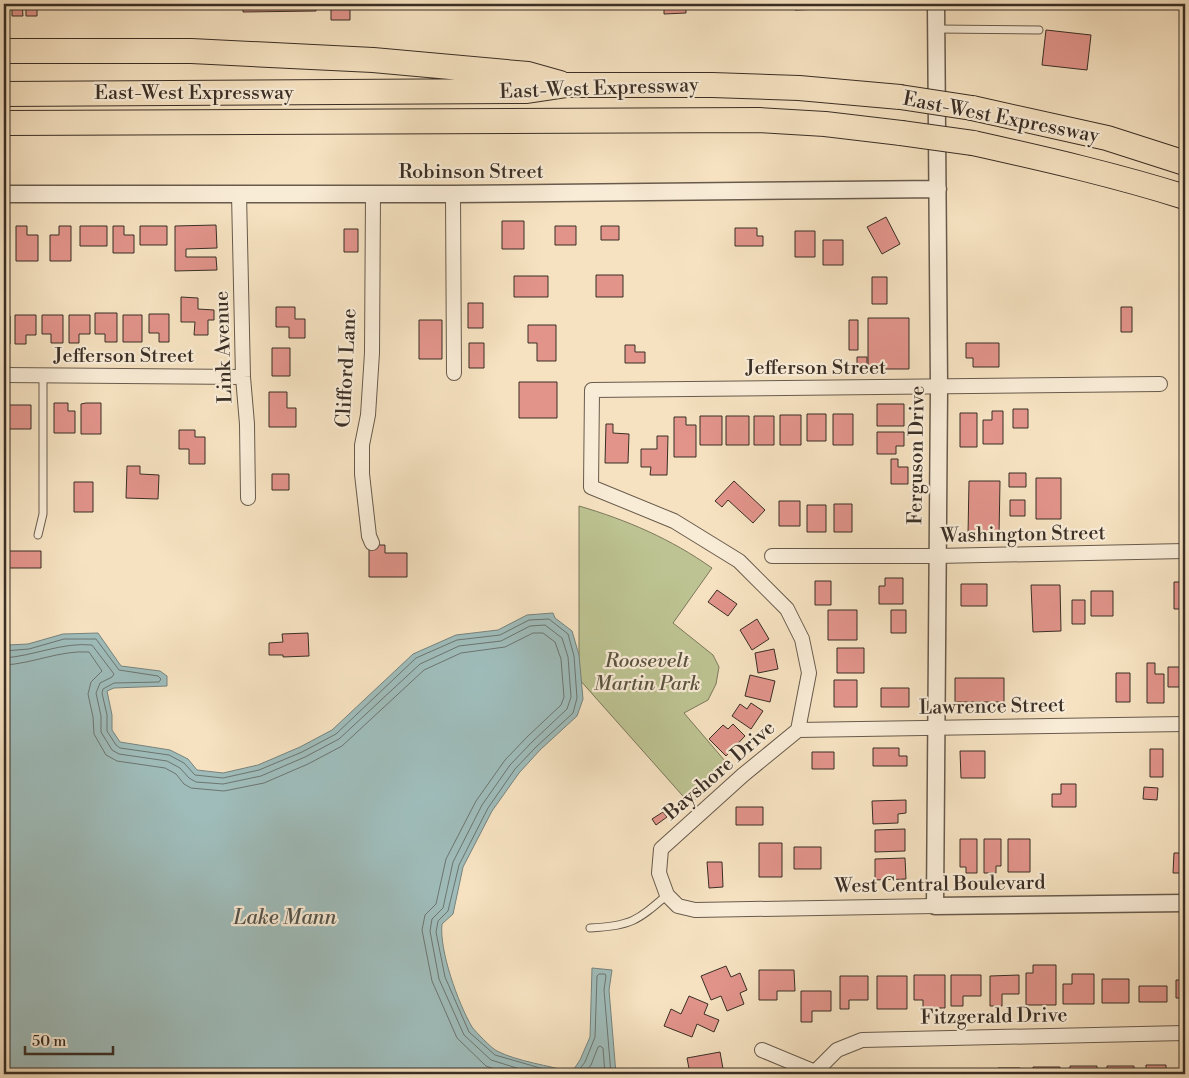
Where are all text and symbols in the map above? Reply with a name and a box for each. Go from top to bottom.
street label: East-West Expressway [499,73,699,105]
street label: East-West Expressway [94,81,294,106]
street label: East-West Expressway [901,87,1102,149]
street label: Robinson Street [398,160,544,185]
street label: Link Avenue [210,290,238,404]
street label: Clifford Lane [331,308,363,428]
street label: Jefferson Street [53,344,194,369]
street label: Jefferson Street [745,356,886,381]
street label: Ferguson Drive [903,385,931,525]
street label: Washington Street [939,521,1106,549]
park label: Roosevelt Martin Park [594,649,700,697]
street label: Lawrence Street [919,693,1065,721]
street label: Bayshore Drive [658,716,781,827]
street label: West Central Boulevard [833,871,1046,899]
water label: Lake Mann [233,905,337,931]
street label: Fitzgerald Drive [920,1003,1068,1031]
scale bar [25,1023,112,1055]
text: 50 m [32,1032,66,1051]

